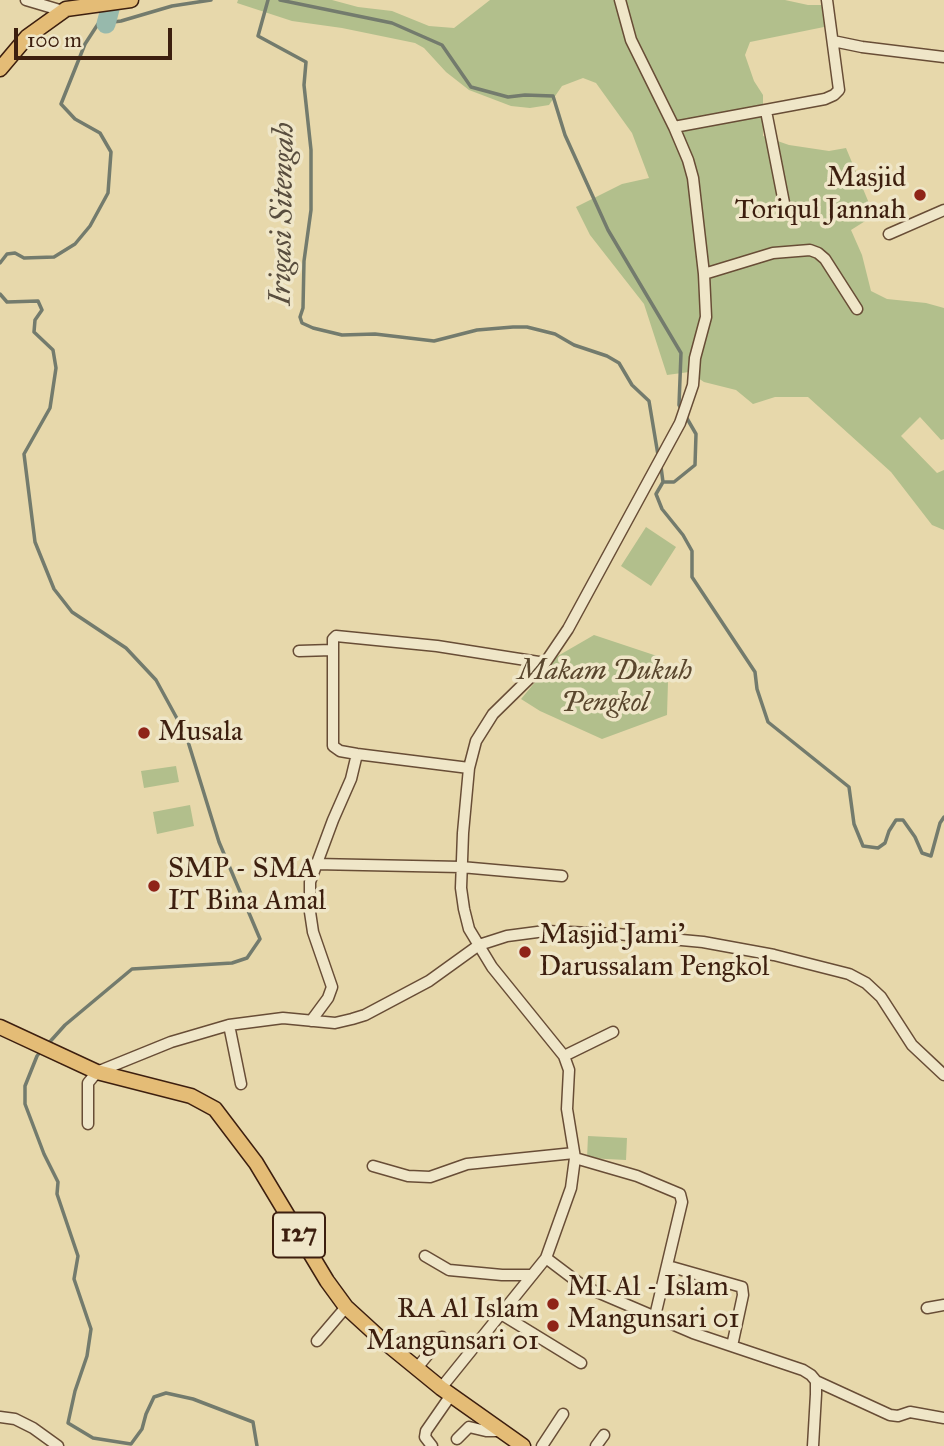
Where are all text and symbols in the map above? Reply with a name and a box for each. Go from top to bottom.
scale bar [18,14,175,58]
text: 100 m [27,27,82,53]
water label: Irigasi Sitengah [264,122,304,306]
place label: Masjid Toriqul Jannah [735,162,906,228]
marker: Masjid Toriqul Jannah [912,187,928,203]
park label: Makam Dukuh Pengkol [518,655,692,721]
place label: Musala [158,716,243,750]
marker: Musala [136,725,152,741]
place label: SMP - SMA IT Bina Amal [168,853,326,919]
marker: SMP - SMA IT Bina Amal [146,878,162,894]
place label: Masjid Jami' Darussalam Pengkol [539,919,769,985]
marker: Masjid Jami' Darussalam Pengkol [517,944,533,960]
road number: 127 [273,1212,325,1258]
place label: MI Al - Islam Mangunsari 01 [567,1271,740,1337]
place label: RA Al Islam Mangunsari 01 [366,1293,539,1359]
marker: MI Al - Islam Mangunsari 01 [545,1296,561,1312]
marker: RA Al Islam Mangunsari 01 [545,1318,561,1334]

